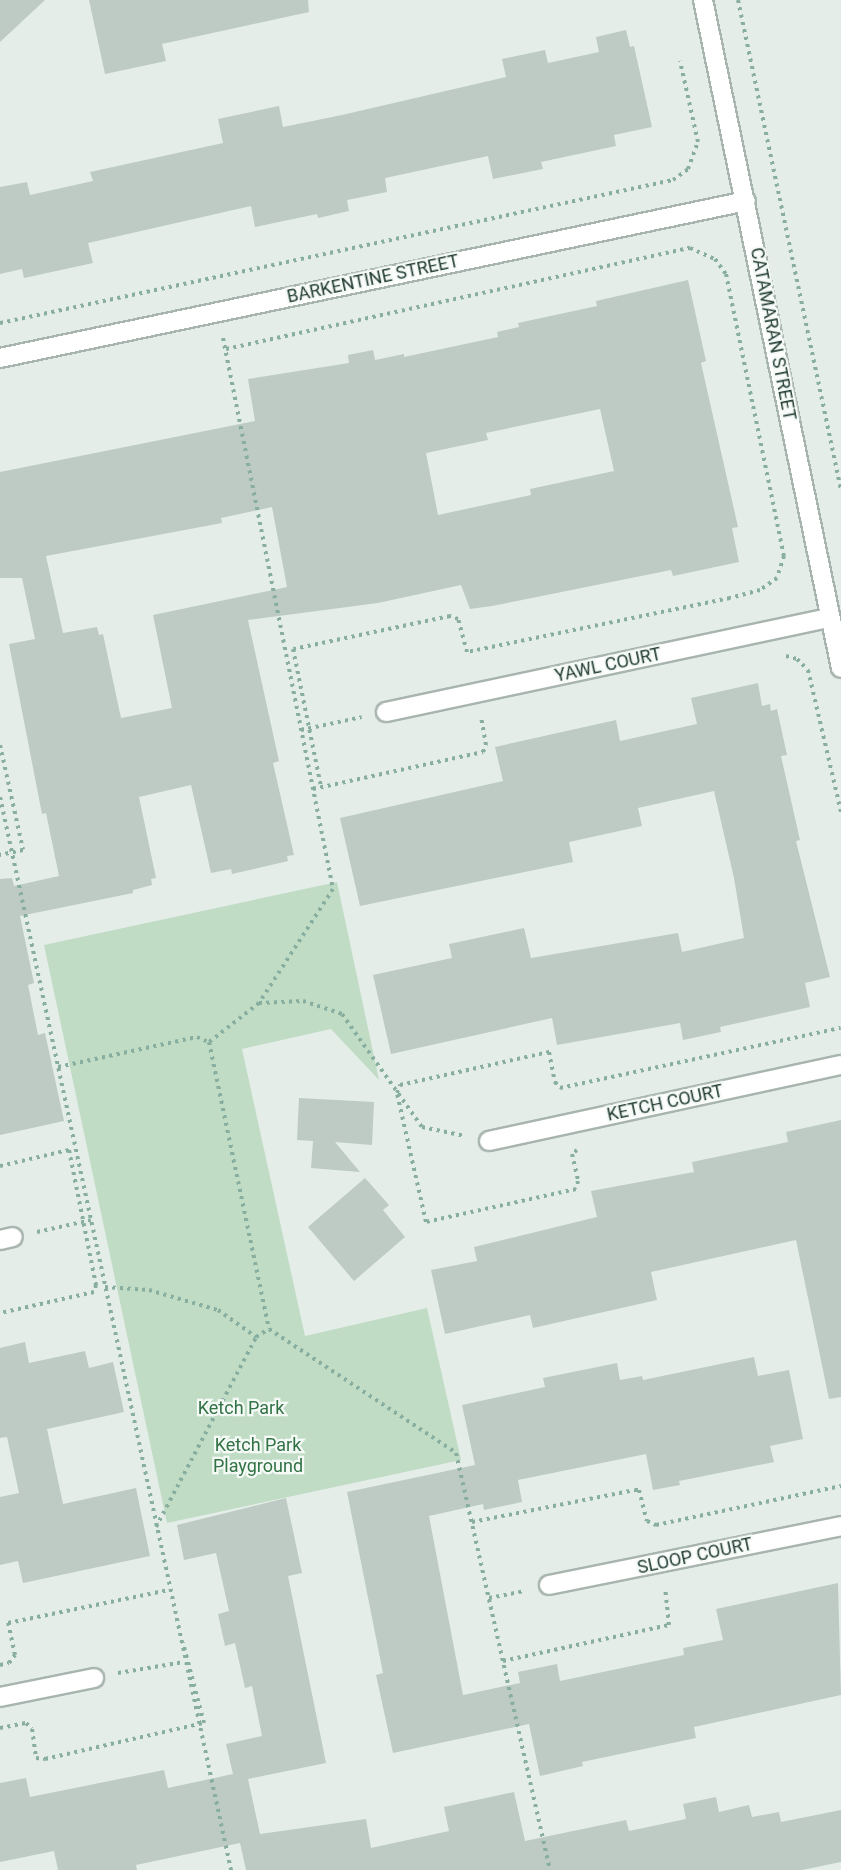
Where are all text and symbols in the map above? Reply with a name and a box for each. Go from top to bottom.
street label: CATAMARAN STREET [746,246,800,422]
street label: BARKENTINE STREET [285,250,461,308]
street label: YAWL COURT [553,643,663,687]
street label: KETCH COURT [605,1080,725,1126]
park label: Ketch Park [198,1397,284,1419]
park label: Ketch Park Playground [213,1435,303,1478]
street label: SLOOP COURT [635,1533,755,1579]

